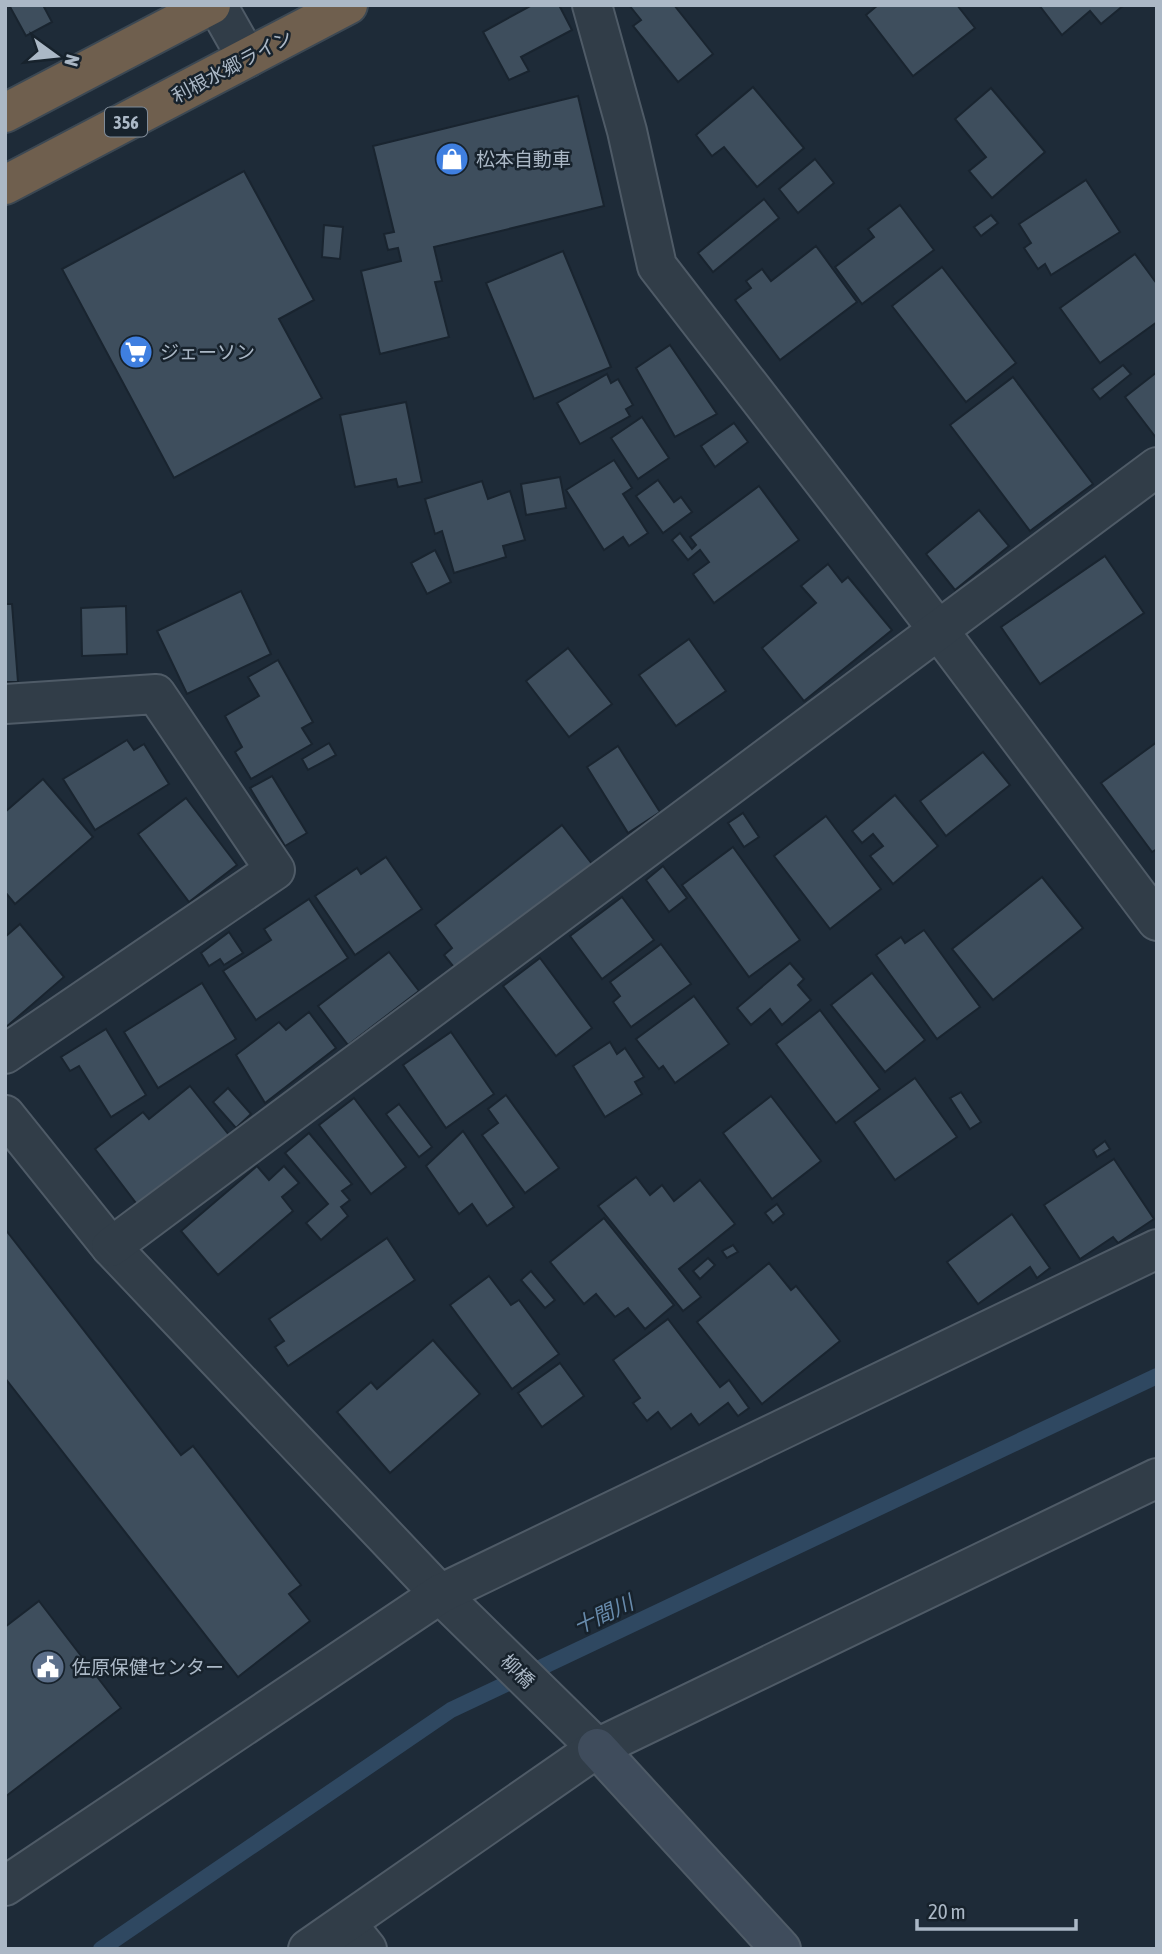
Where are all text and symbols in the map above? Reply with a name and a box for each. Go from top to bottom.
north arrow [21,21,91,91]
street label: 利根水郷ライン [168,25,296,107]
text: N [60,52,84,69]
road number: 356 [105,107,147,136]
shop icon: 松本自動車 [433,140,471,178]
place label: 松本自動車 [476,148,571,170]
supermarket icon: ジェーソン [117,333,155,371]
place label: ジェーソン [160,341,255,363]
water label: 十間川 [569,1589,638,1638]
public building icon: 佐原保健センター [29,1648,67,1686]
street label: 柳橋 [497,1650,539,1692]
place label: 佐原保健センター [72,1656,224,1678]
scale bar [917,1888,1076,1932]
text: 20 m [928,1899,966,1923]

